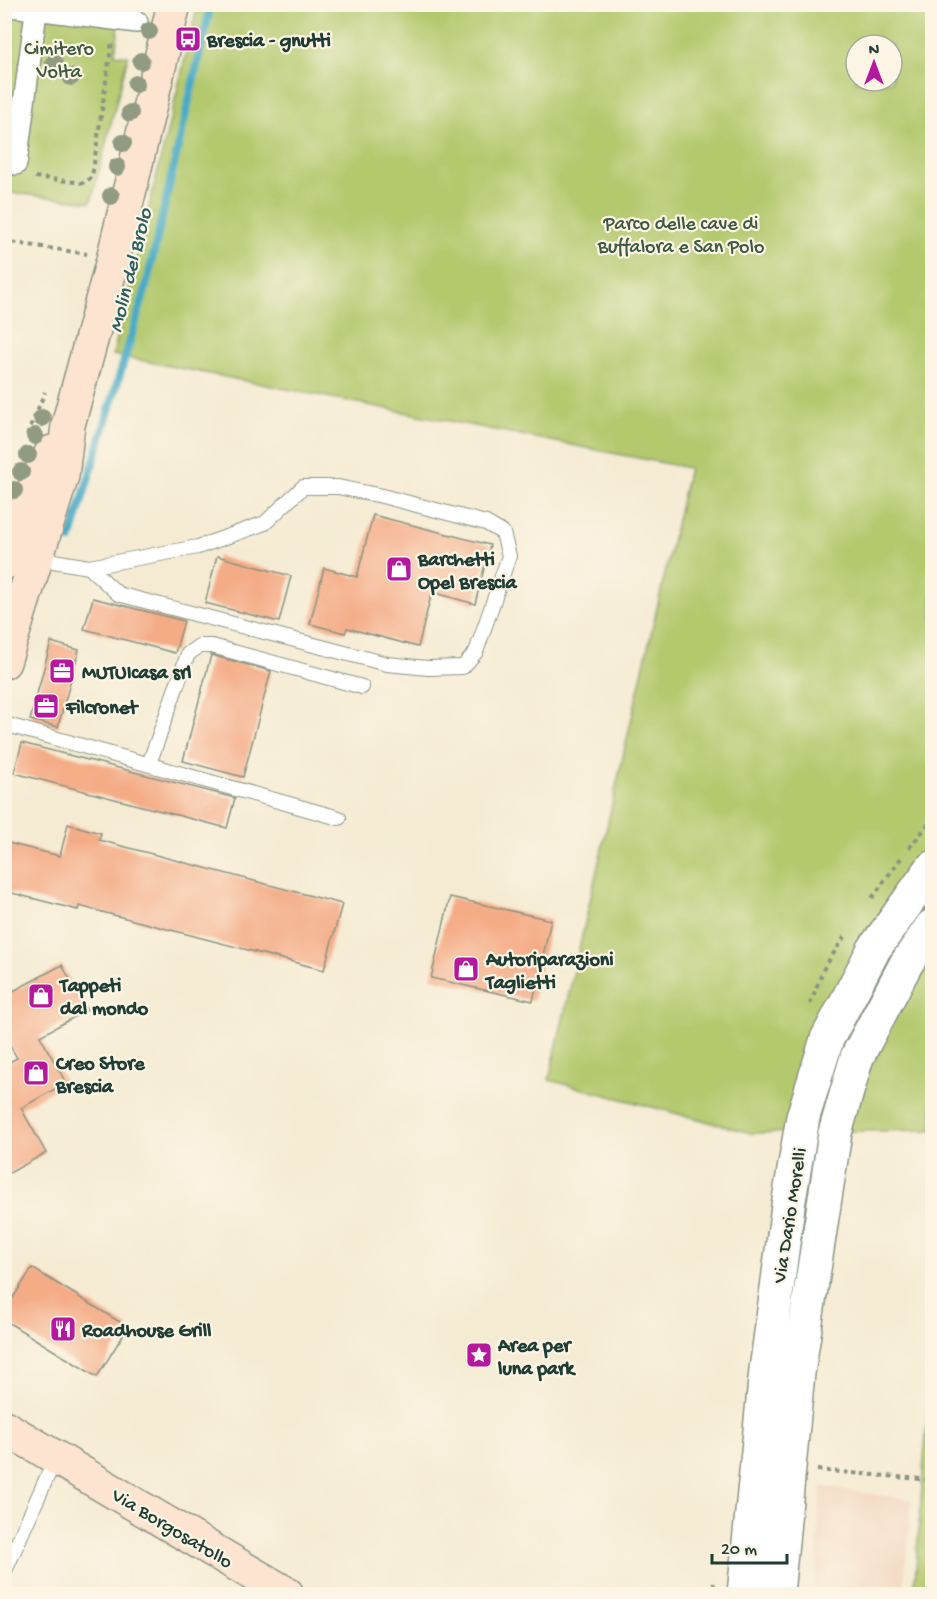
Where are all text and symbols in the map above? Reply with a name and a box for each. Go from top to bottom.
bus stop icon: Brescia - gnutti [173,24,203,54]
place label: Brescia - gnutti [206,31,331,54]
north arrow [844,33,904,93]
park label: Cimitero Volta [24,39,94,85]
text: N [869,42,880,61]
water label: Molin del Brolo [105,205,160,335]
park label: Parco delle cave di Buffalora e San Polo [597,214,764,260]
place label: Barchetti Opel Brescia [417,550,517,596]
shop icon: Barchetti Opel Brescia [384,554,414,584]
office icon: MUTUIcasa srl [47,656,77,686]
place label: MUTUIcasa srl [82,663,192,686]
office icon: Filcronet [31,691,61,721]
place label: Filcronet [65,698,139,721]
place label: Autoriparazioni Taglietti [484,950,614,996]
shop icon: Autoriparazioni Taglietti [451,954,481,984]
place label: Tappeti dal mondo [58,976,149,1022]
shop icon: Tappeti dal mondo [26,981,56,1011]
place label: Creo Store Brescia [55,1054,145,1100]
shop icon: Creo Store Brescia [21,1058,51,1088]
street label: Via Dario Morelli [769,1146,814,1286]
restaurant icon: Roadhouse Grill [48,1314,78,1344]
place label: Roadhouse Grill [81,1321,212,1344]
place label: Area per luna park [497,1336,576,1382]
place icon: Area per luna park [464,1340,494,1370]
street label: Via Borgosatollo [106,1484,236,1575]
scale bar [712,1527,787,1565]
text: 20 m [721,1540,757,1561]

